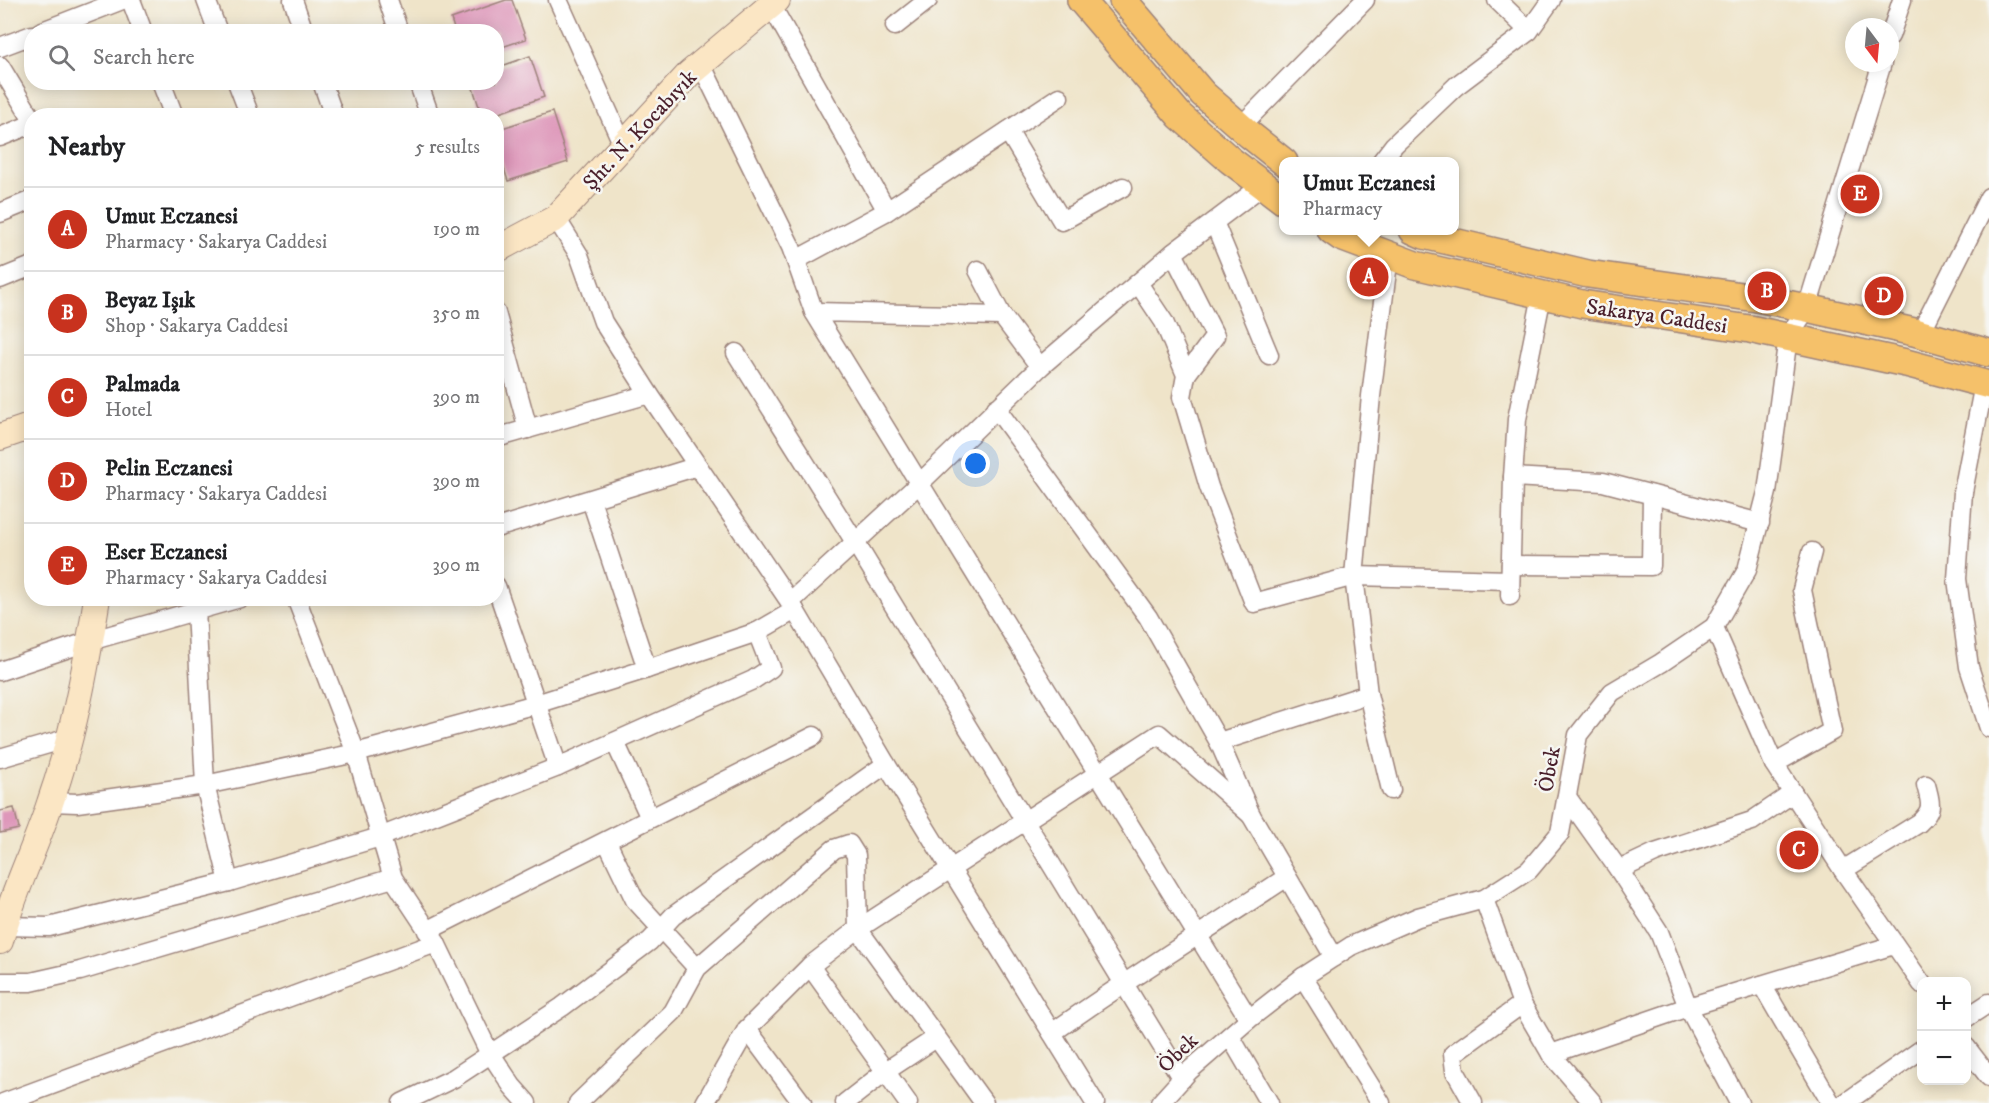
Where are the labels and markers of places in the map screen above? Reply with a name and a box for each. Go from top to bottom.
pin: E [1840,172,1880,216]
pin: A [1350,254,1388,300]
pin: B [1748,268,1786,314]
pin: D [1864,274,1904,318]
pin: C [1780,828,1818,872]

